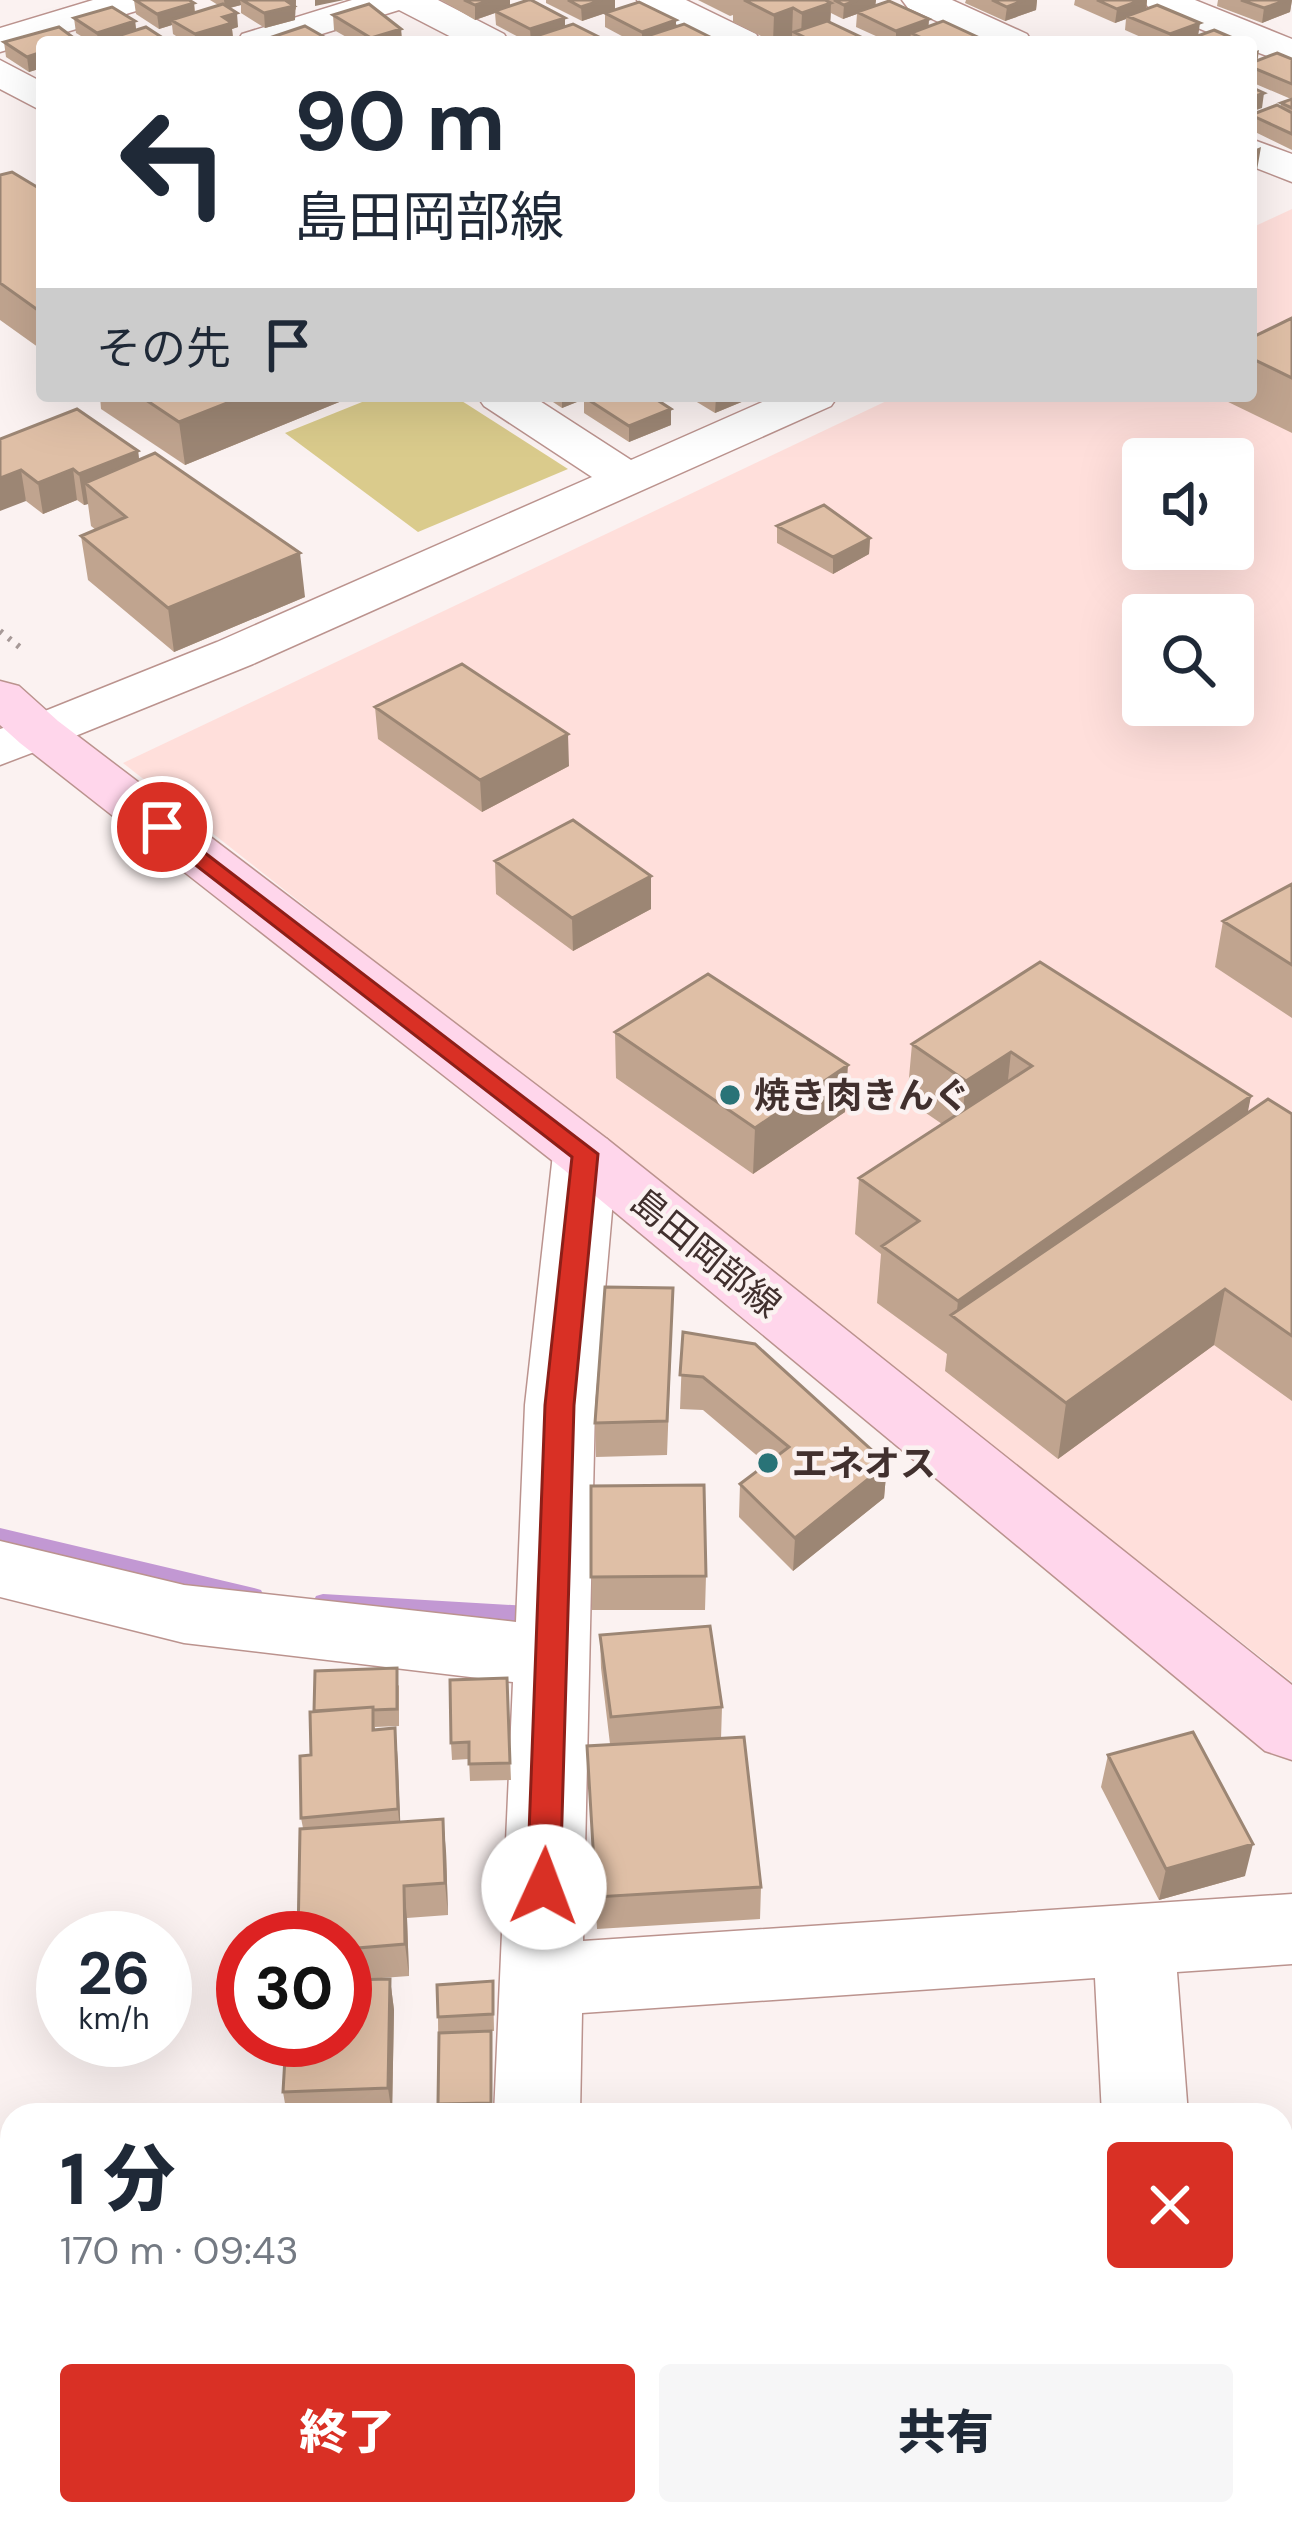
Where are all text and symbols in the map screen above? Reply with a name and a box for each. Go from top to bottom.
text: 90 m [294,67,505,176]
icon: left [96,84,252,240]
text: 島田岡部線 [294,182,564,253]
icon: arrive [255,312,321,378]
text: その先 [96,319,231,378]
map controls [1122,438,1254,726]
button: sound [1122,438,1254,570]
button: search [1122,594,1254,726]
pin [111,776,213,878]
icon: arrive [129,794,195,860]
place label: 焼き肉きんぐ [754,1072,970,1119]
marker: 焼き肉きんぐ [717,1082,743,1108]
street label: 島田岡部線 [621,1178,791,1328]
place label: エネオス [792,1440,936,1487]
marker: エネオス [755,1450,781,1476]
position arrow [481,1824,607,1950]
speed limit sign: 30 [216,1911,372,2067]
text: 26 [78,1934,150,2013]
text: km/h [79,1999,149,2038]
text: 1 分 [60,2133,175,2226]
button: close [1107,2142,1233,2268]
text: 170 m · 09:43 [60,2225,299,2276]
button: 終了 [60,2364,635,2502]
button: 共有 [659,2364,1233,2502]

